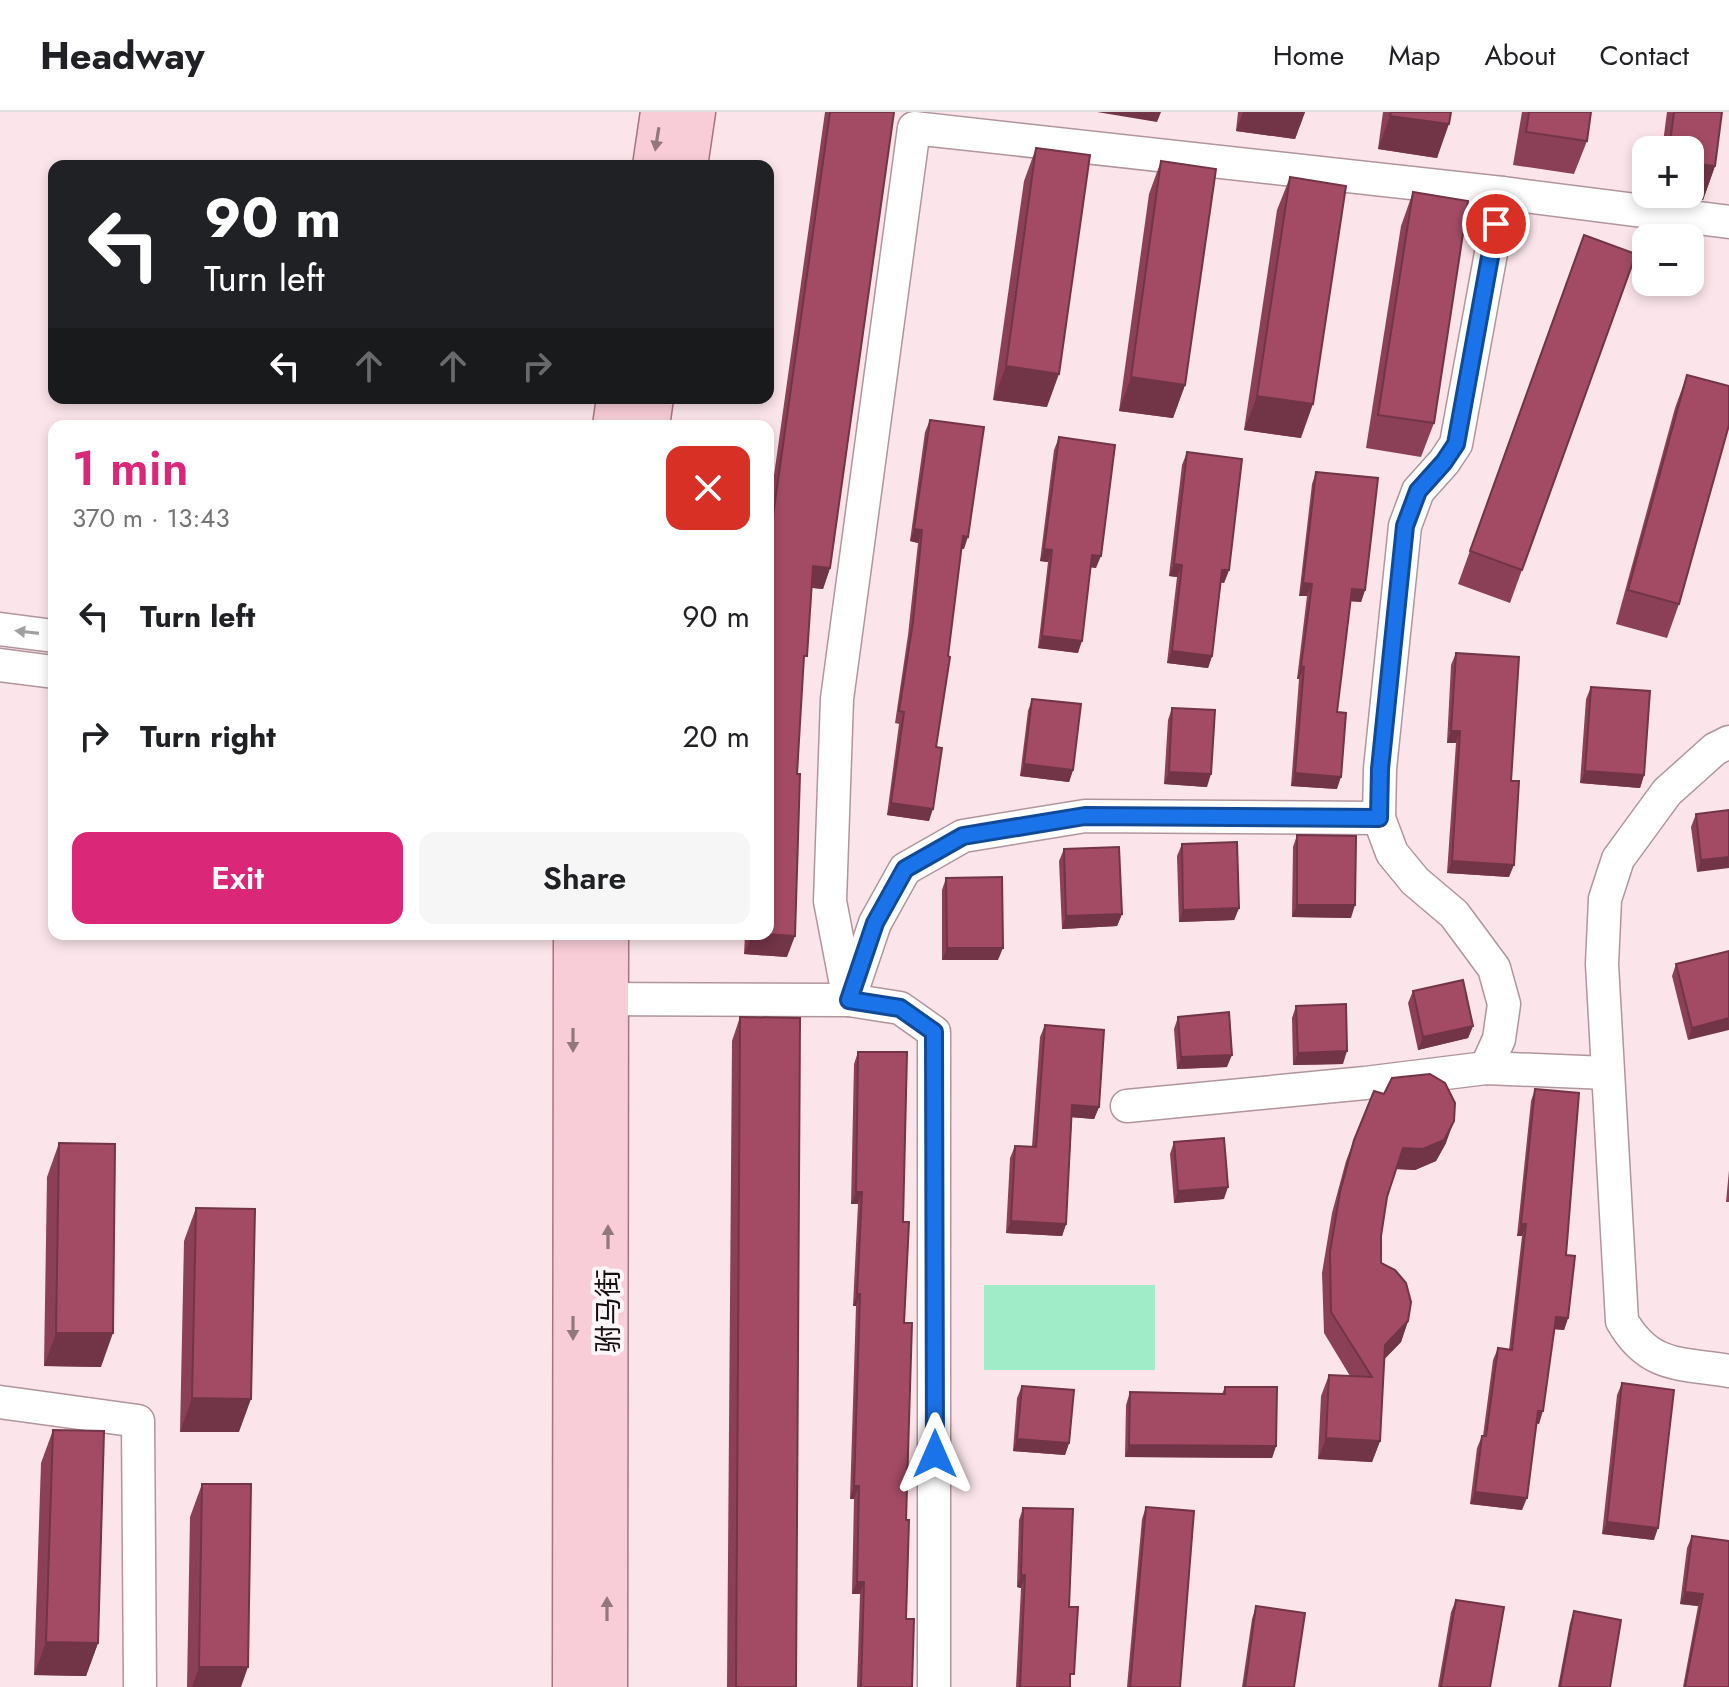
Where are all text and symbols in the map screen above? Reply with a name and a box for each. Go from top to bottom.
text: Headway [40,28,205,83]
text: Home [1273,35,1344,76]
text: Map [1388,35,1440,76]
text: About [1484,35,1556,76]
text: Contact [1600,35,1689,76]
one-way arrow [650,127,663,152]
map controls [1632,136,1704,296]
button: + [1632,136,1704,208]
text: 90 m [204,177,341,258]
pin [1462,190,1530,258]
icon: left [72,192,176,296]
icon: arrive [1474,202,1518,246]
button: − [1632,224,1704,296]
text: Turn left [204,252,325,304]
icon: left [263,344,307,388]
icon: ahead [347,344,391,388]
icon: ahead [431,344,475,388]
icon: right [515,344,559,388]
text: 1 min [72,434,189,503]
button: close [666,446,750,530]
text: 370 m · 13:43 [72,499,230,537]
icon: left [72,594,116,638]
text: Turn left [140,595,255,638]
text: 90 m [682,595,750,638]
one-way arrow [14,626,39,639]
icon: right [72,714,116,758]
text: Turn right [140,715,276,758]
text: 20 m [683,715,750,758]
button: Exit [72,832,403,924]
button: Share [419,832,750,924]
one-way arrow [567,1028,579,1053]
one-way arrow [602,1224,614,1249]
street label: 驸马街 [588,1269,629,1353]
one-way arrow [567,1316,579,1341]
position arrow [893,1412,977,1496]
one-way arrow [601,1596,613,1621]

